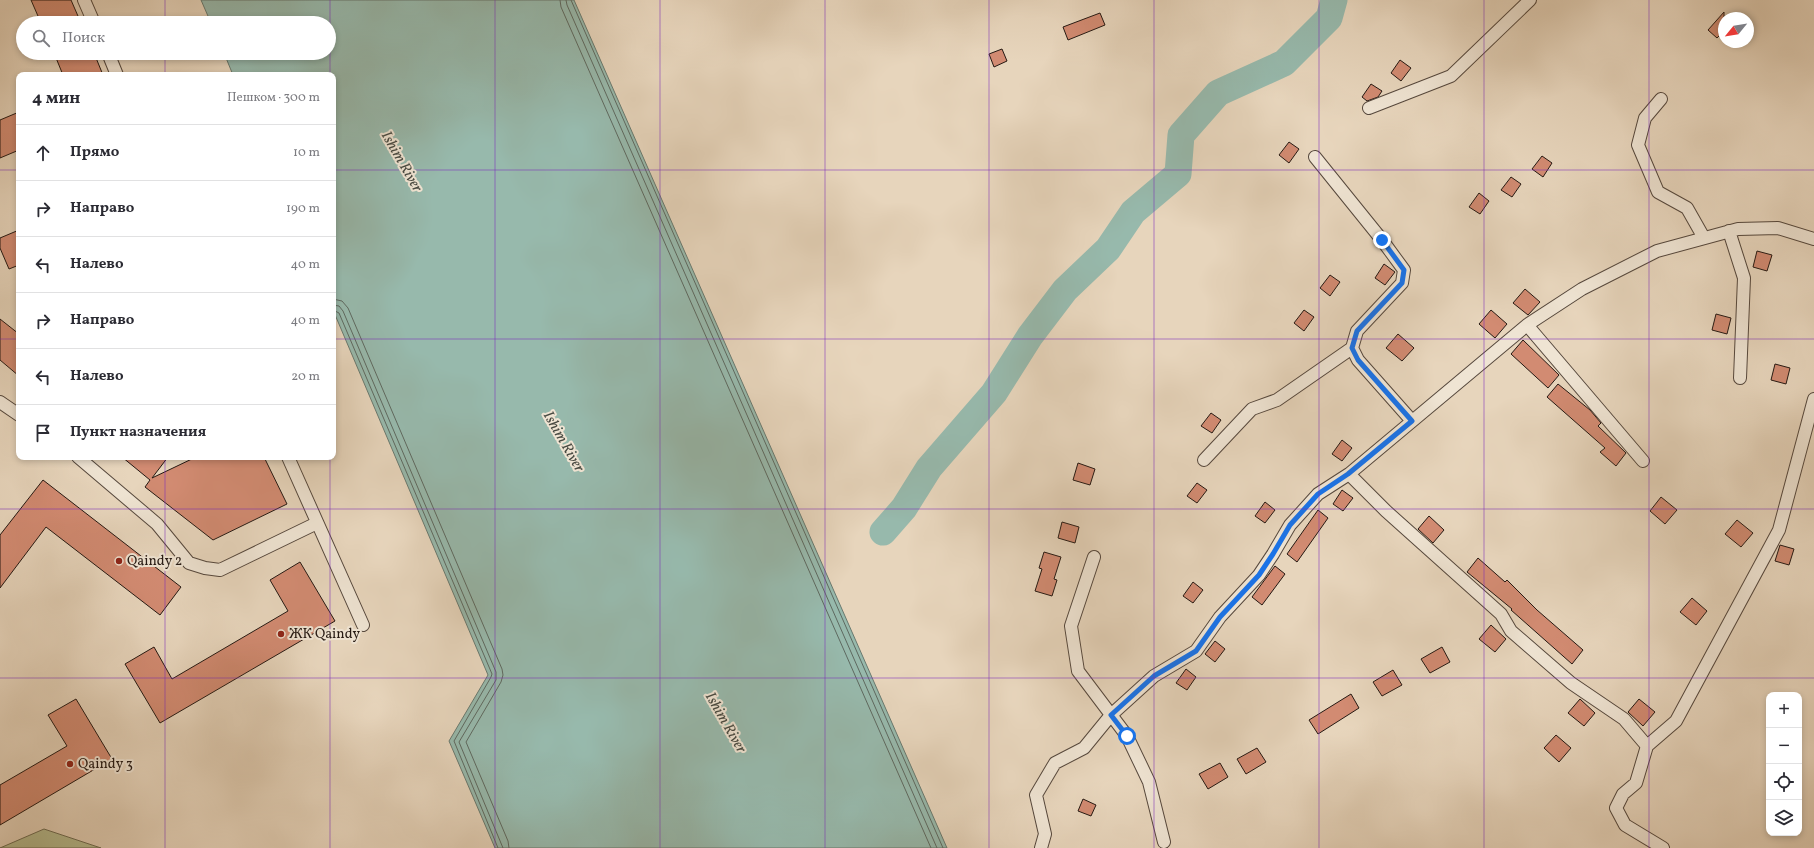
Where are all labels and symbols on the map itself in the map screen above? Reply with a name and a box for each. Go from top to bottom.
north arrow [1718,12,1754,48]
water label: Ishim River [375,128,427,197]
route end [1373,231,1391,249]
water label: Ishim River [537,408,589,477]
place label: Qaindy 2 [127,552,182,571]
marker: Qaindy 2 [114,556,124,566]
place label: ЖК Qaindy [289,625,361,644]
marker: ЖК Qaindy [276,629,286,639]
water label: Ishim River [699,689,751,758]
route start [1118,727,1136,745]
place label: Qaindy 3 [78,755,133,774]
marker: Qaindy 3 [65,759,75,769]

